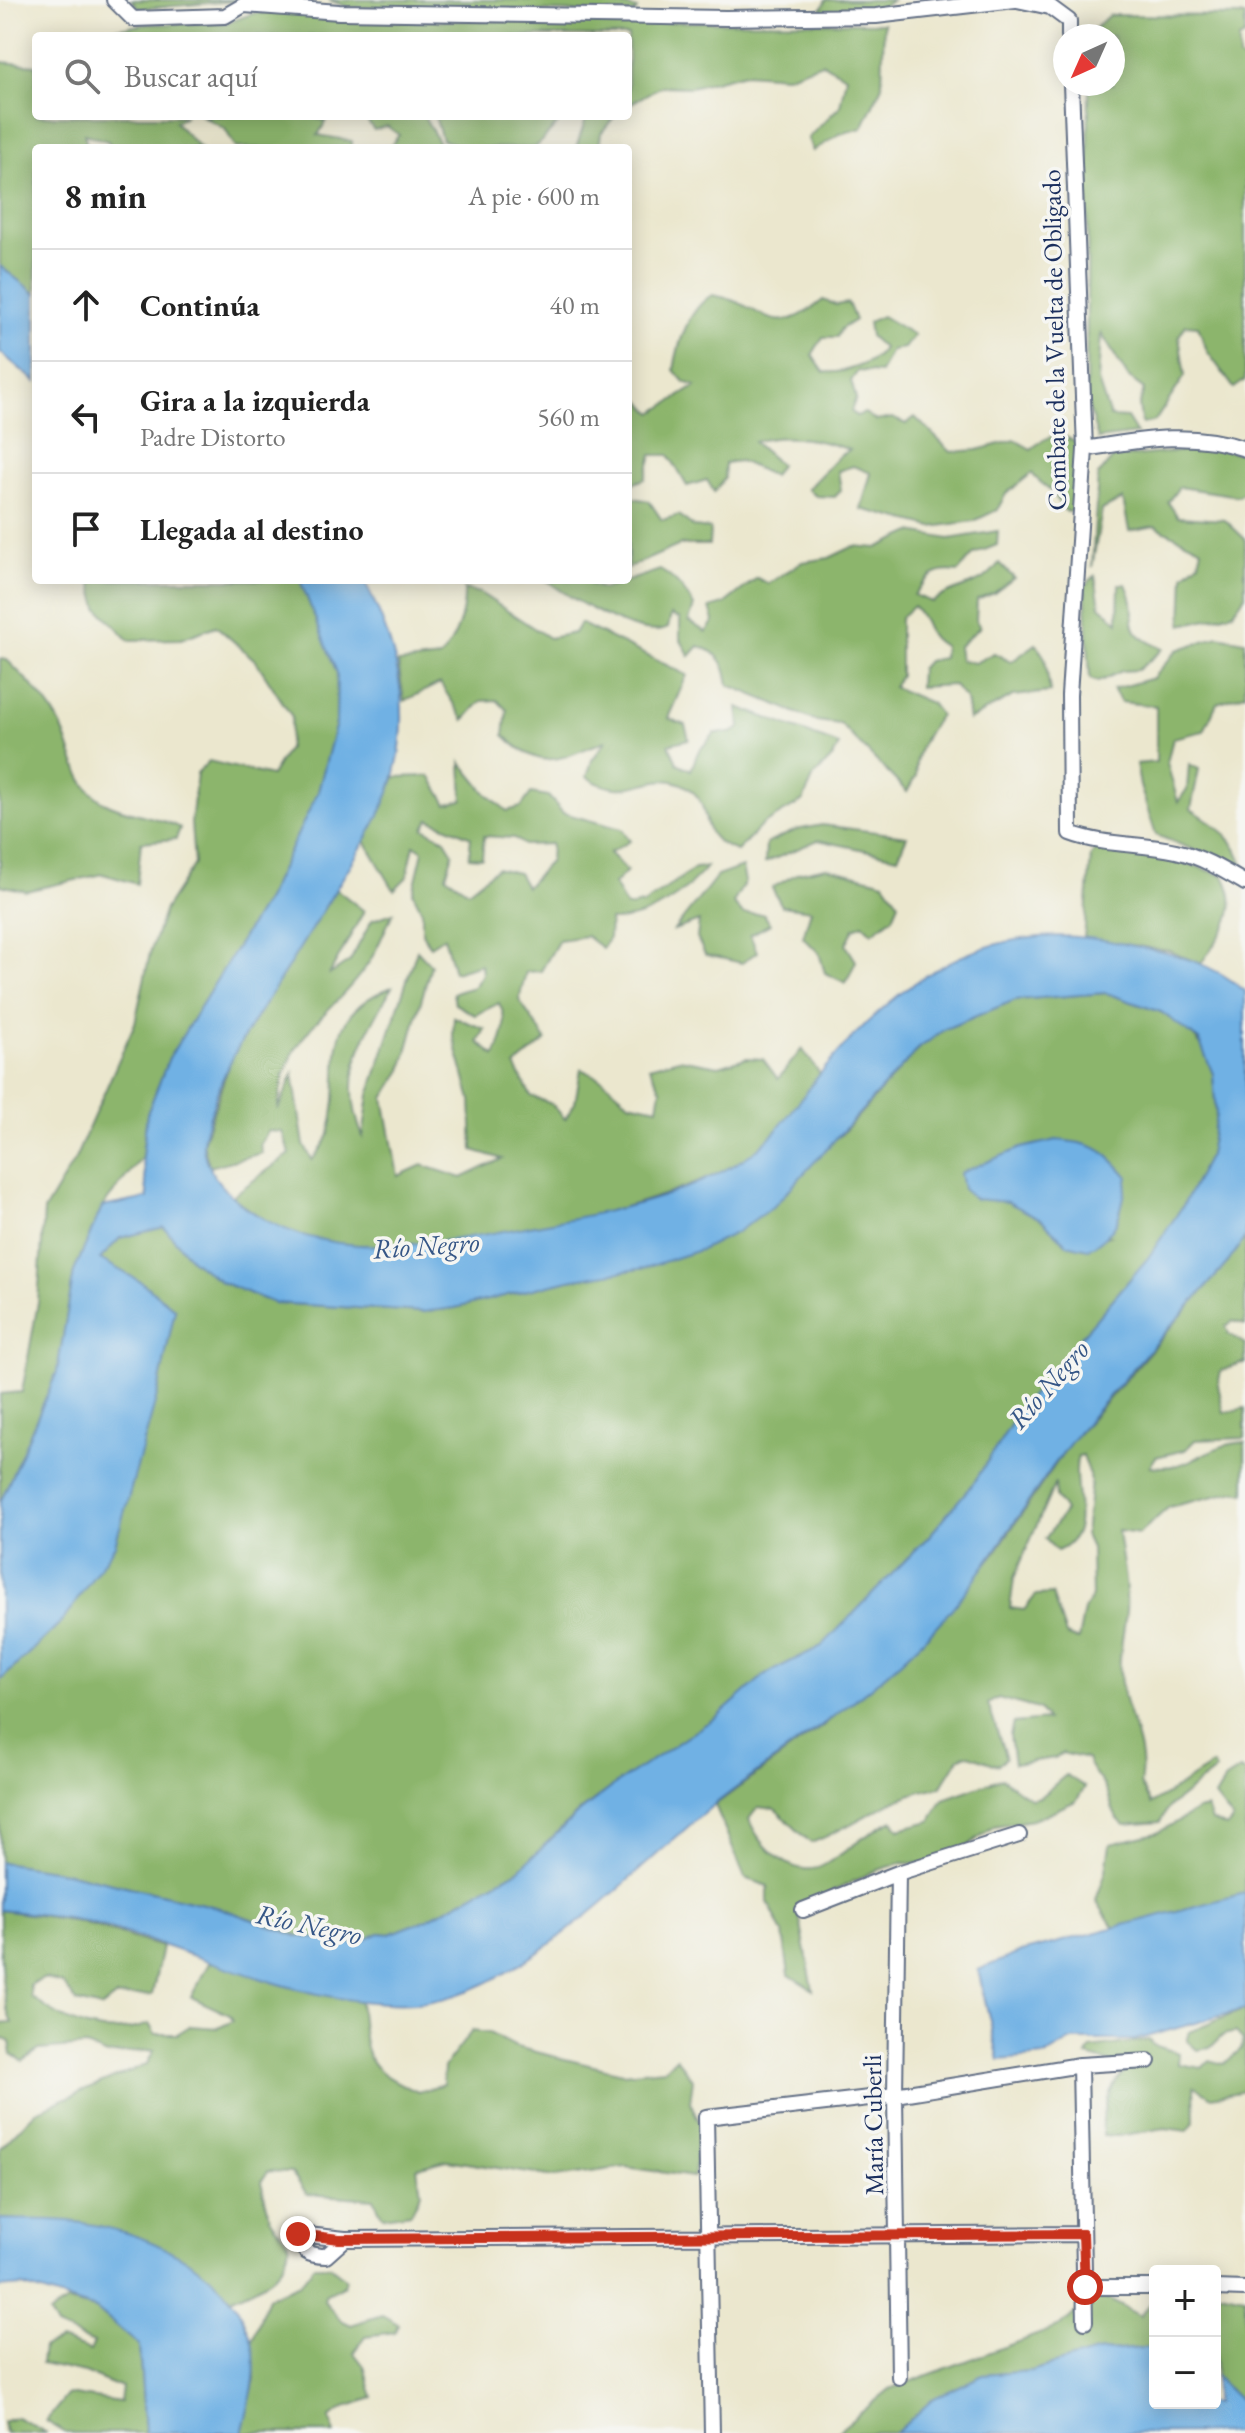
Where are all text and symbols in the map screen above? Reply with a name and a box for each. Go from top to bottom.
north arrow [1053,24,1125,96]
search box [32,32,632,120]
icon: search [60,54,104,98]
text: Buscar aquí [124,57,258,96]
street label: Combate de la Vuelta de Obligado [1034,169,1074,511]
text: 8 min [64,174,147,218]
text: A pie · 600 m [468,179,600,213]
icon: ahead [64,283,108,327]
text: Continúa [140,286,260,325]
text: 40 m [550,288,600,322]
text: Gira a la izquierda [140,381,370,420]
icon: left [64,395,108,439]
text: 560 m [537,400,600,434]
text: Padre Distorto [140,420,286,454]
icon: arrive [64,507,108,551]
text: Llegada al destino [140,510,364,549]
water label: Río Negro [371,1223,481,1267]
water label: Río Negro [999,1331,1097,1436]
water label: Río Negro [253,1895,365,1953]
street label: María Cuberli [855,2054,891,2196]
route end [280,2216,316,2252]
map controls [1149,2265,1221,2409]
button: + [1149,2265,1221,2337]
route start [1067,2269,1103,2305]
button: − [1149,2337,1221,2409]

